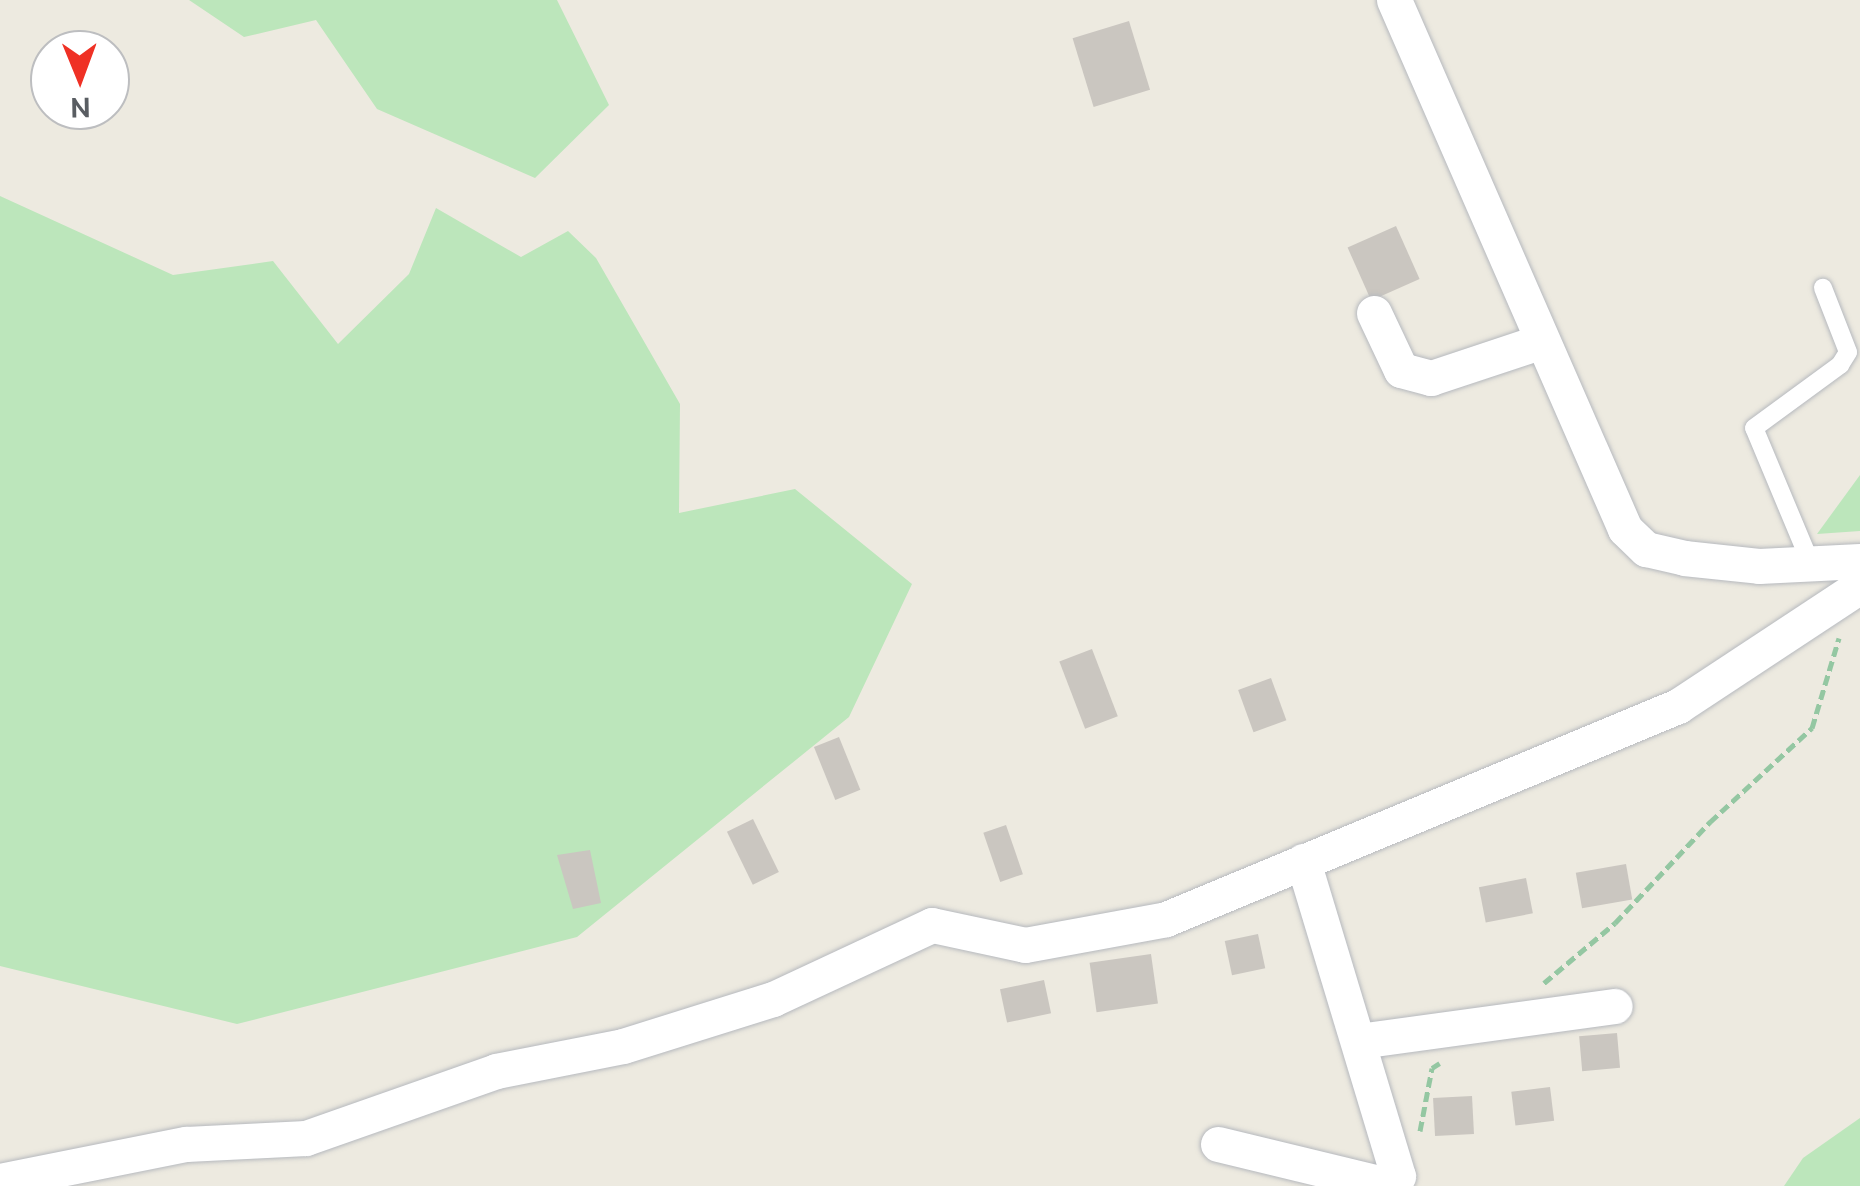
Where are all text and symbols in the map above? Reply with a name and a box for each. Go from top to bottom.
north arrow [30,30,130,130]
text: N [70,93,91,124]

